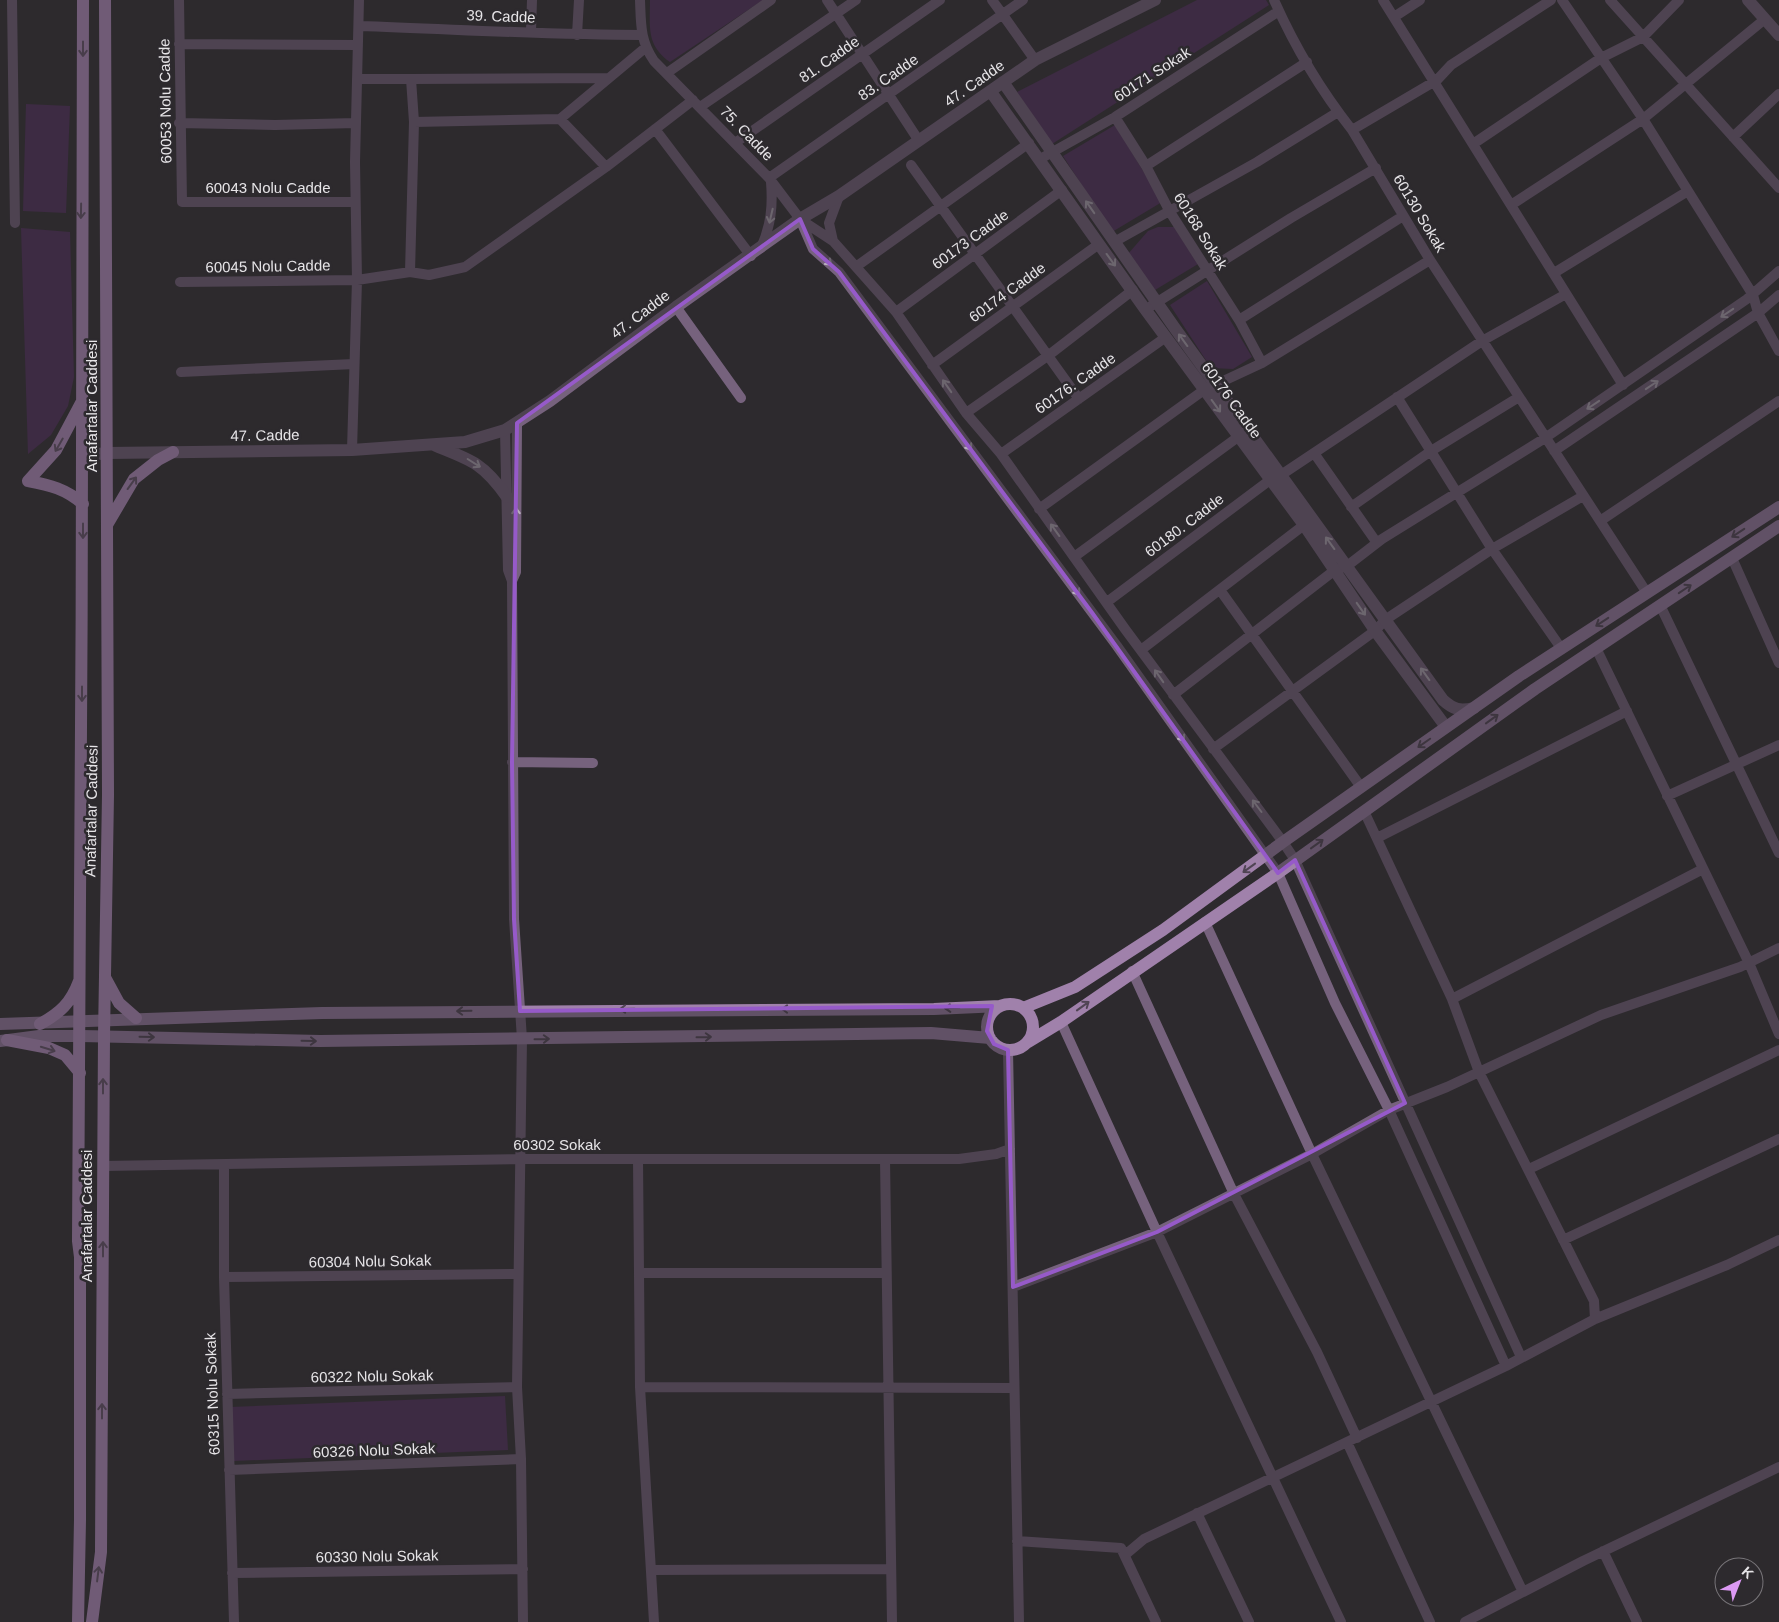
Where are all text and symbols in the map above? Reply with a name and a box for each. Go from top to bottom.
street label: 39. Cadde [466,6,536,26]
street label: 81. Cadde [796,32,862,86]
street label: 60053 Nolu Cadde [155,38,175,164]
one-way arrow [78,40,88,56]
street label: 60171 Sokak [1111,43,1194,105]
street label: 83. Cadde [855,50,921,104]
street label: 47. Cadde [941,56,1007,110]
street label: 75. Cadde [717,102,777,164]
street label: 60130 Sokak [1390,171,1450,255]
street label: 60043 Nolu Cadde [205,179,331,196]
street label: 60168 Sokak [1171,189,1232,273]
one-way arrow [1085,201,1095,215]
one-way arrow [76,202,86,219]
street label: 60173 Cadde [929,206,1011,272]
one-way arrow [766,207,776,223]
one-way arrow [1105,253,1116,266]
one-way arrow [819,254,832,266]
street label: 60045 Nolu Cadde [205,256,331,276]
street label: 60174 Cadde [966,259,1048,325]
street label: 47. Cadde [607,286,673,342]
one-way arrow [1721,308,1735,318]
one-way arrow [1178,334,1189,347]
street label: Anafartalar Caddesi [83,340,100,472]
street label: 60176. Cadde [1032,349,1118,417]
street label: 60176 Cadde [1199,359,1265,441]
one-way arrow [942,379,952,393]
one-way arrow [1645,379,1659,390]
one-way arrow [1210,399,1221,412]
one-way arrow [1587,400,1601,410]
street label: 47. Cadde [230,426,300,444]
one-way arrow [53,437,63,451]
one-way arrow [962,437,972,451]
one-way arrow [467,458,481,468]
one-way arrow [127,476,137,490]
street label: 60180. Cadde [1141,490,1227,560]
one-way arrow [511,507,521,524]
one-way arrow [78,522,88,539]
one-way arrow [1049,524,1060,537]
one-way arrow [1731,528,1745,538]
one-way arrow [1325,536,1335,550]
one-way arrow [1069,582,1080,595]
one-way arrow [1677,584,1691,594]
one-way arrow [1356,602,1366,616]
one-way arrow [1595,617,1609,627]
one-way arrow [1420,668,1430,682]
one-way arrow [1154,669,1164,683]
one-way arrow [77,685,87,701]
one-way arrow [1485,714,1499,724]
one-way arrow [1175,727,1185,741]
one-way arrow [1418,737,1431,748]
street label: Anafartalar Caddesi [81,745,101,877]
one-way arrow [1251,800,1262,813]
one-way arrow [1310,839,1324,849]
one-way arrow [1242,863,1256,873]
one-way arrow [1076,1001,1090,1011]
one-way arrow [944,1003,960,1013]
one-way arrow [781,1004,798,1014]
one-way arrow [619,1005,635,1014]
one-way arrow [456,1006,472,1016]
one-way arrow [138,1032,155,1042]
one-way arrow [696,1032,712,1042]
one-way arrow [534,1034,550,1044]
one-way arrow [301,1036,317,1046]
one-way arrow [39,1044,55,1054]
one-way arrow [98,1079,108,1095]
street label: 60302 Sokak [513,1136,601,1153]
street label: Anafartalar Caddesi [78,1150,95,1282]
one-way arrow [98,1241,107,1257]
street label: 60304 Nolu Sokak [309,1251,432,1271]
street label: 60315 Nolu Sokak [201,1332,223,1456]
street label: 60322 Nolu Sokak [311,1366,434,1386]
one-way arrow [97,1404,106,1420]
street label: 60326 Nolu Sokak [312,1439,436,1461]
street label: 60330 Nolu Sokak [316,1546,439,1566]
north arrow [1714,1557,1764,1607]
text: K [1739,1563,1757,1582]
one-way arrow [93,1566,103,1582]

